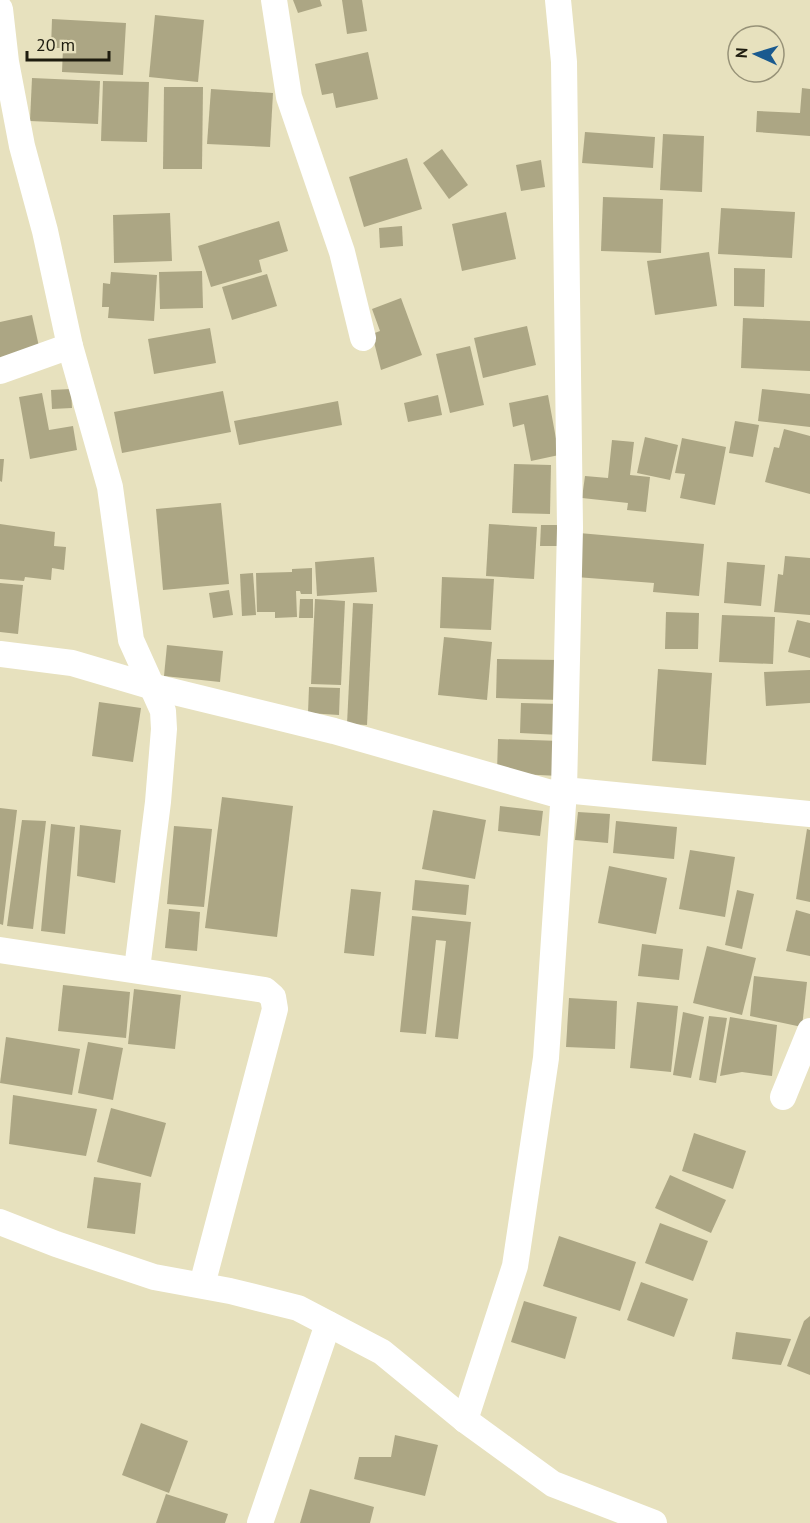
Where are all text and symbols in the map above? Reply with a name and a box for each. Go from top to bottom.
scale bar [27,24,110,62]
north arrow [726,24,786,84]
text: 20 m [36,33,75,56]
text: N [731,47,751,59]

